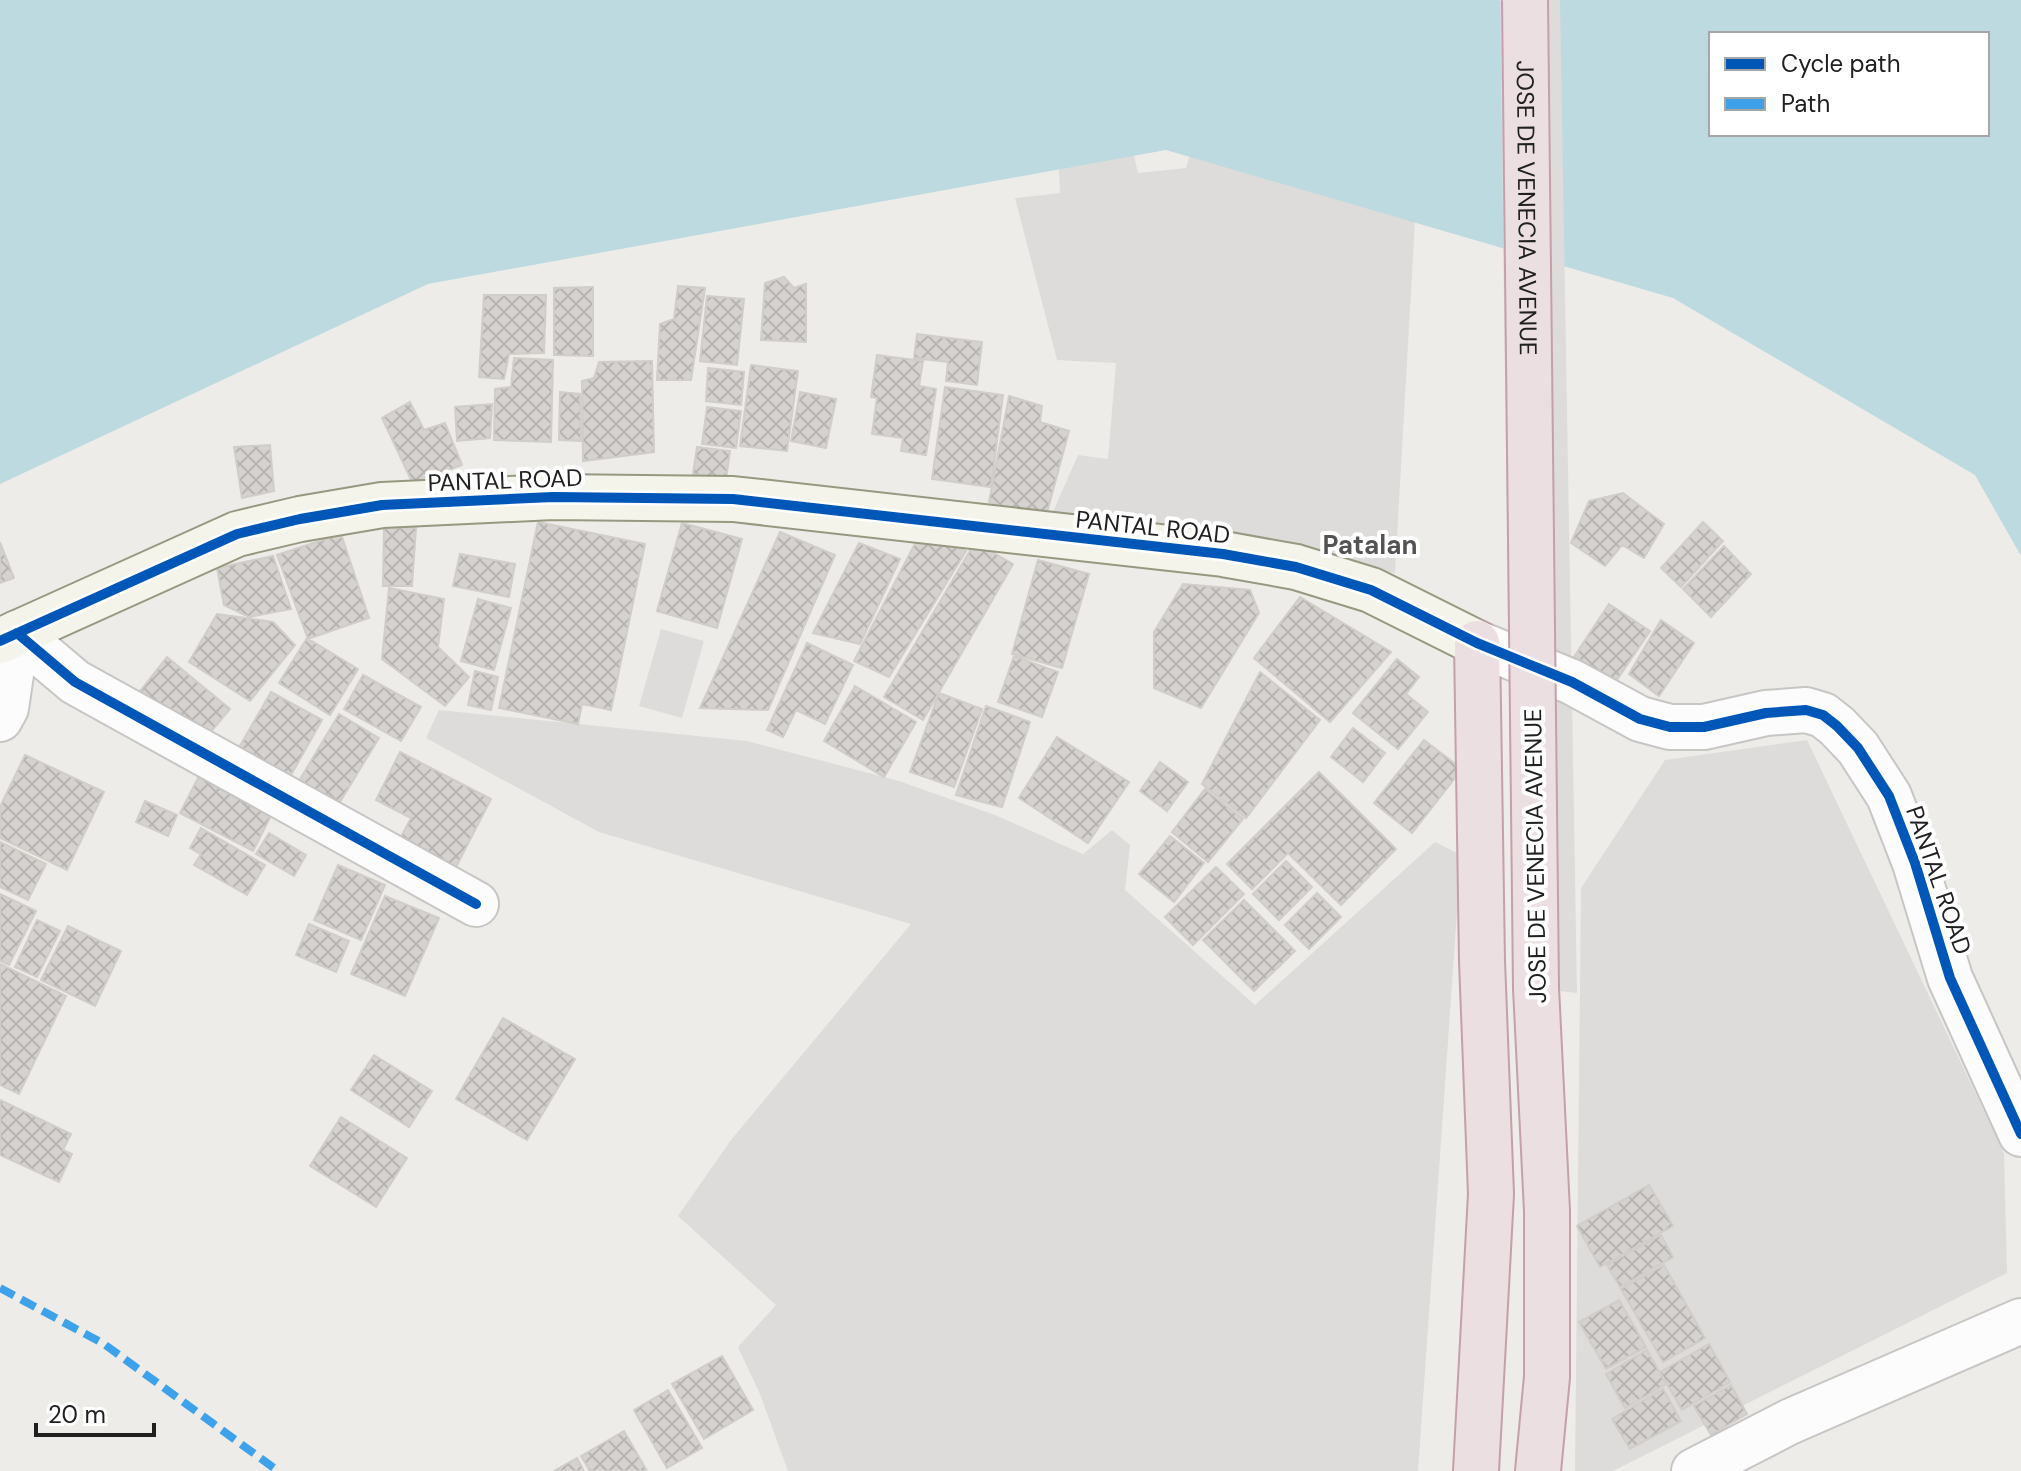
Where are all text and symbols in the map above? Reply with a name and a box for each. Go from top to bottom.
legend [1709,32,1989,136]
text: Cycle path [1781,48,1900,79]
street label: JOSE DE VENECIA AVENUE [1510,60,1544,356]
text: Path [1781,88,1830,119]
street label: PANTAL ROAD [427,462,583,498]
street label: PANTAL ROAD [1074,503,1232,551]
district label: Patalan [1323,528,1417,562]
street label: JOSE DE VENECIA AVENUE [1517,708,1553,1004]
street label: PANTAL ROAD [1899,802,1979,958]
scale bar [36,1387,154,1437]
text: 20 m [48,1399,106,1430]

